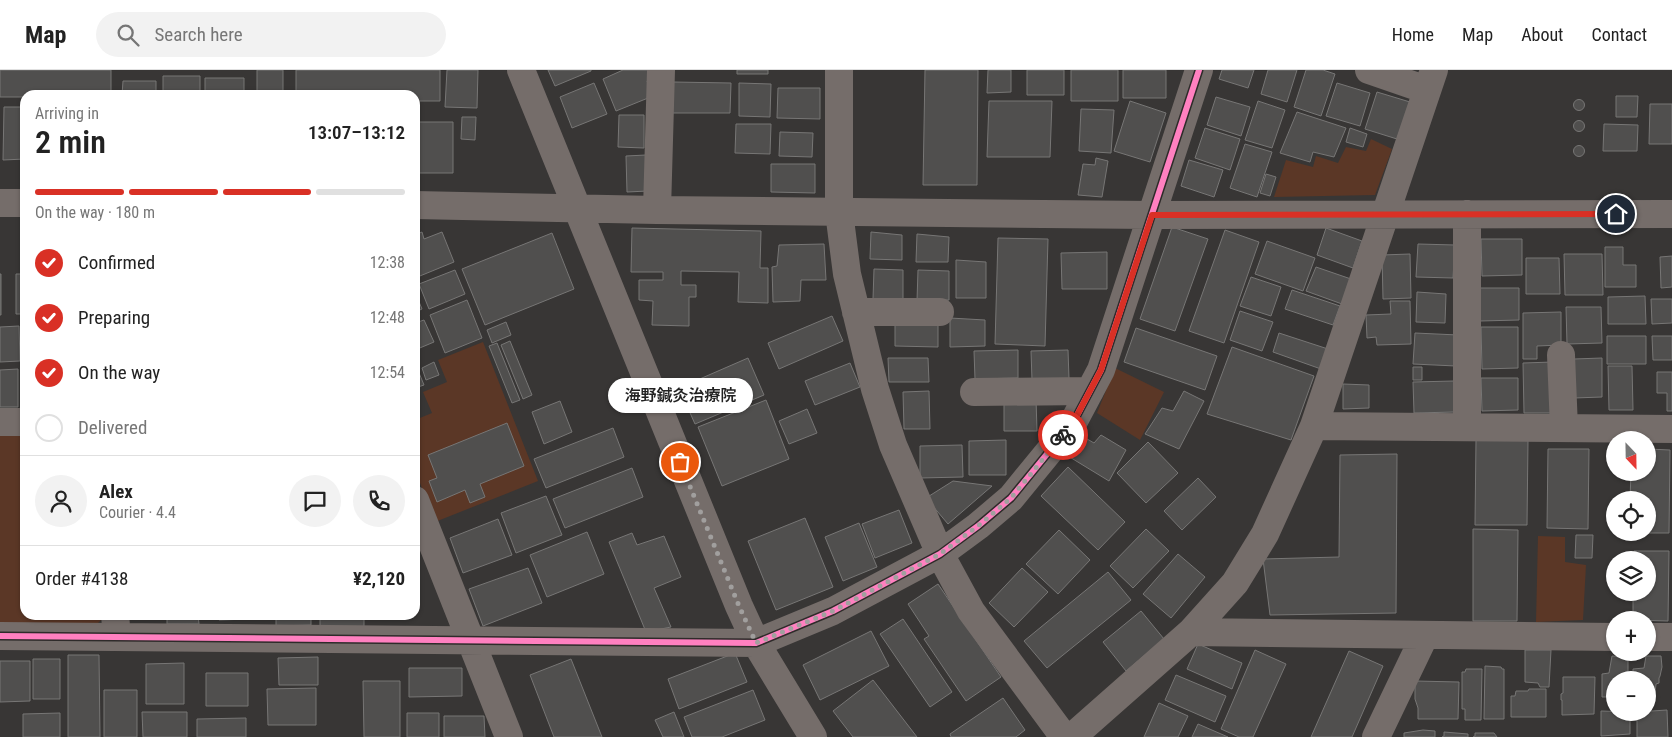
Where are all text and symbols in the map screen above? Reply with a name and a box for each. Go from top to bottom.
search box [96,12,446,57]
text: Map [25,21,66,49]
icon: search [114,21,142,49]
text: Search here [154,23,243,46]
text: Home [1392,24,1434,45]
text: Map [1462,24,1493,45]
text: About [1521,24,1563,45]
text: Contact [1591,24,1647,45]
text: Arriving in [35,104,99,123]
text: 13:07–13:12 [308,121,405,144]
text: 2 min [35,123,106,161]
pin [1595,193,1637,235]
icon: home [1602,200,1630,228]
text: On the way · 180 m [35,203,155,222]
icon: check [35,249,63,277]
text: Confirmed [78,251,155,274]
text: 12:38 [370,253,405,272]
icon: check [35,304,63,332]
text: Preparing [78,306,150,329]
text: 12:48 [370,308,405,327]
icon: check [35,359,63,387]
text: On the way [78,361,160,384]
text: 12:54 [370,363,405,382]
callout: 海野鍼灸治療院 [608,377,752,412]
text: 海野鍼灸治療院 [624,386,737,405]
courier [1038,410,1088,460]
text: Delivered [78,416,147,439]
icon: bike [1049,421,1077,449]
north arrow [1606,431,1656,481]
map controls [1606,431,1656,721]
pin [659,441,701,483]
icon: bag [666,448,694,476]
button: person [35,475,87,527]
button: chat [289,475,341,527]
button: phone [353,475,405,527]
text: Alex [99,480,133,503]
button: locate [1606,491,1656,541]
text: Courier · 4.4 [99,503,176,522]
button: layers [1606,551,1656,601]
text: Order #4138 [35,567,128,590]
text: ¥2,120 [353,567,405,590]
button: + [1606,611,1656,661]
button: − [1606,671,1656,721]

